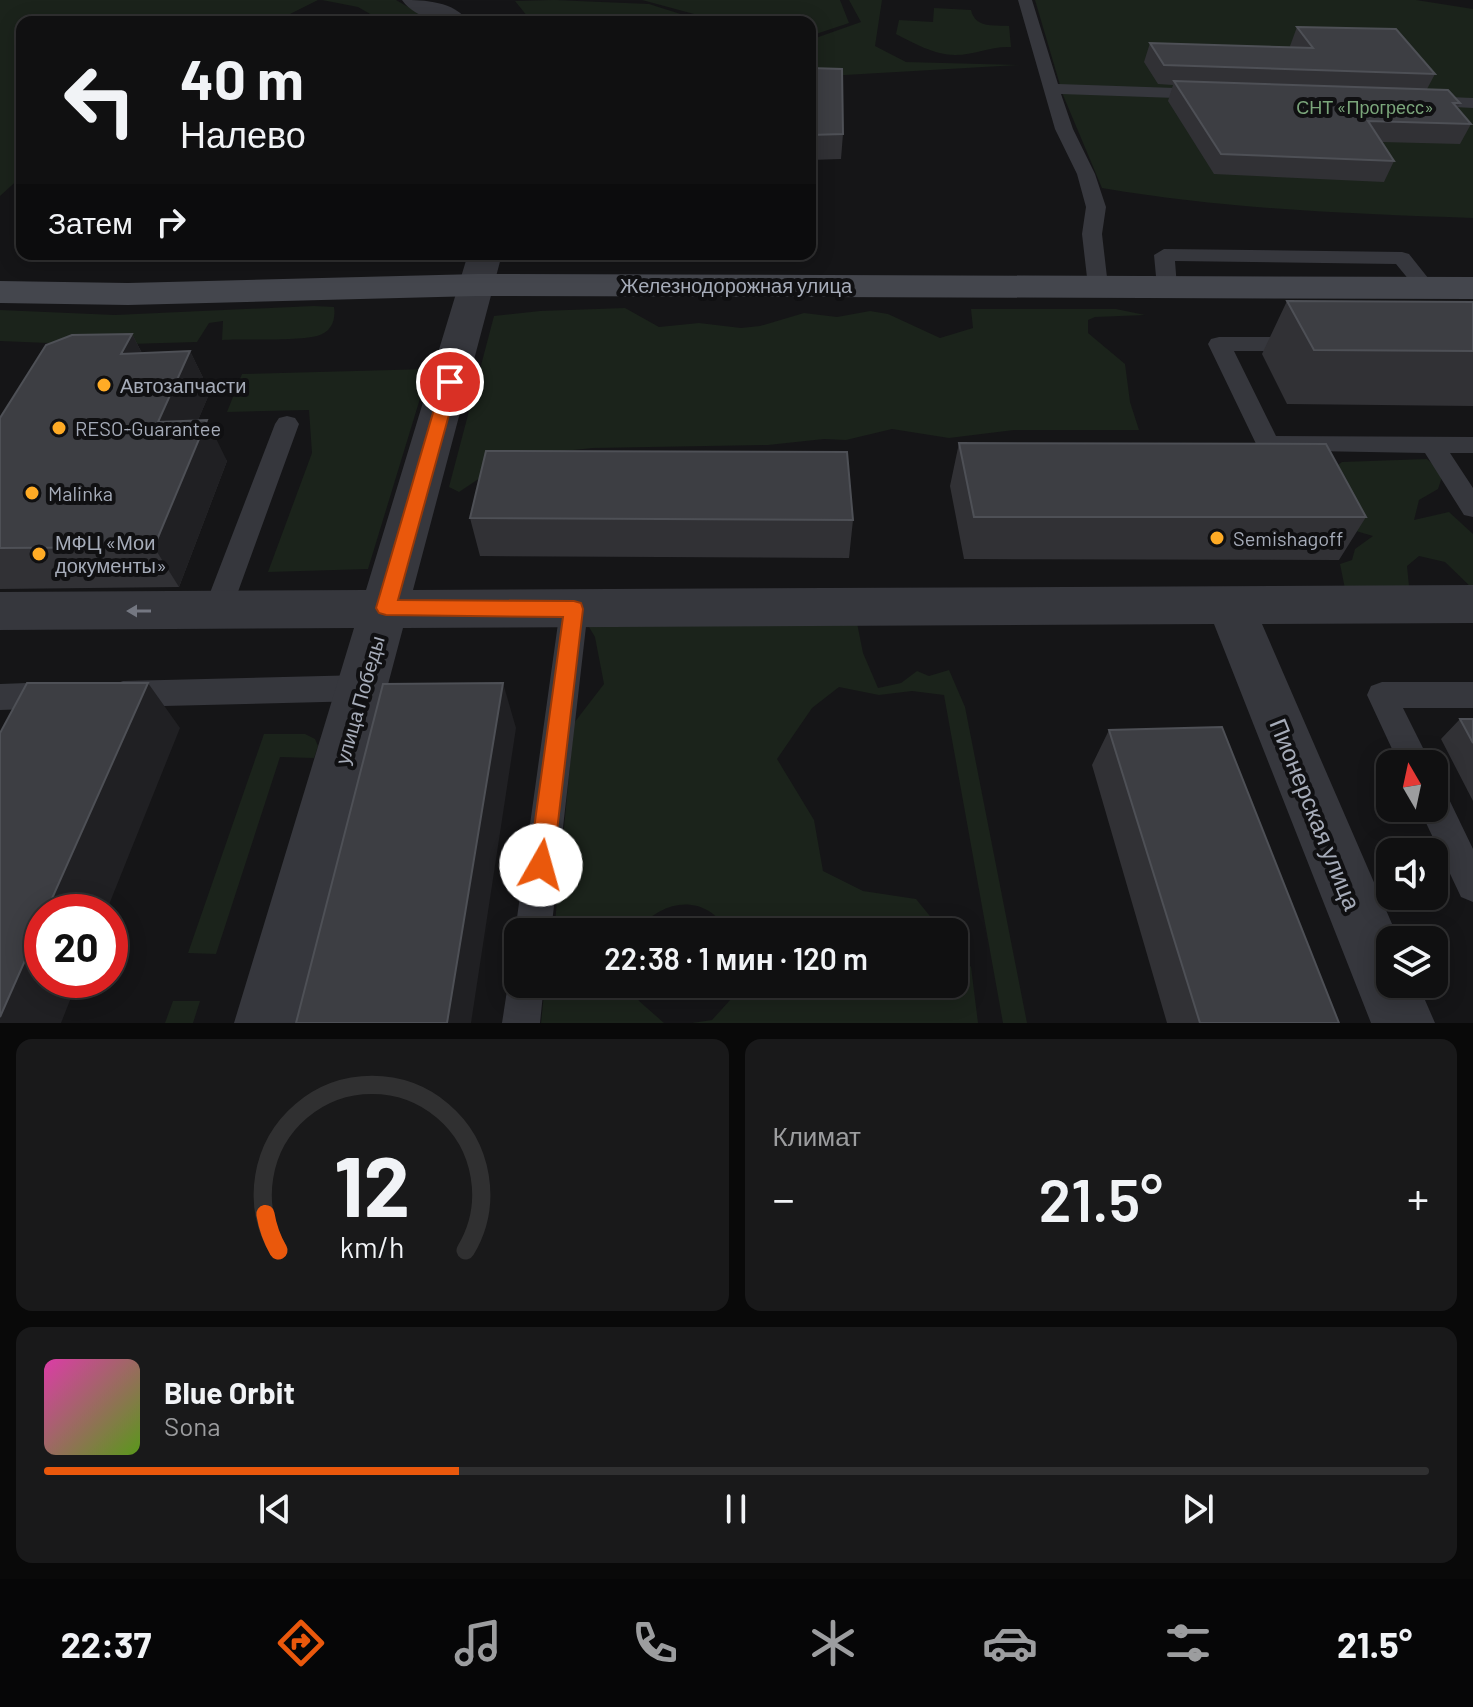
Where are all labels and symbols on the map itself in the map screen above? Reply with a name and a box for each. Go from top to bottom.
park label: СНТ «Прогресс» [1296,96,1434,118]
street label: Железнодорожная улица [620,273,853,297]
pin [416,348,484,416]
place label: Автозапчасти [120,373,246,397]
marker: Автозапчасти [95,376,113,394]
place label: RESO-Guarantee [75,416,221,440]
marker: RESO-Guarantee [50,419,68,437]
place label: Malinka [48,481,113,505]
marker: Malinka [23,484,41,502]
place label: Semishagoff [1233,526,1343,550]
marker: Semishagoff [1208,529,1226,547]
place label: МФЦ «Мои документы» [55,530,167,577]
marker: МФЦ «Мои документы» [30,545,48,563]
one-way arrow [126,605,151,617]
street label: улица Победы [329,633,389,767]
street label: Пионерская улица [1264,714,1368,915]
north arrow [1376,750,1448,822]
position arrow [499,823,583,907]
speed limit sign: 20 [24,894,128,998]

